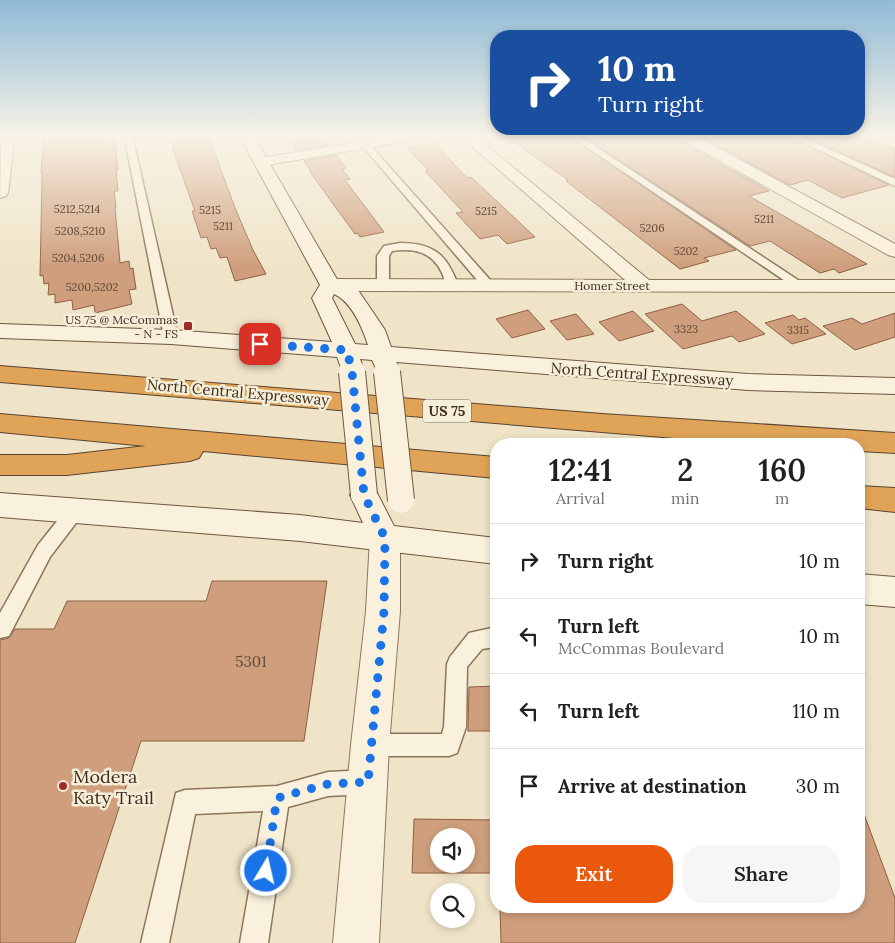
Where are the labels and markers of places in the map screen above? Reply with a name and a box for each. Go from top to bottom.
place label: US 75 @ McCommas - N - FS [65,312,178,341]
marker: US 75 @ McCommas - N - FS [182,320,194,332]
pin [239,323,281,365]
place label: Modera Katy Trail [73,765,154,809]
marker: Modera Katy Trail [57,780,69,792]

